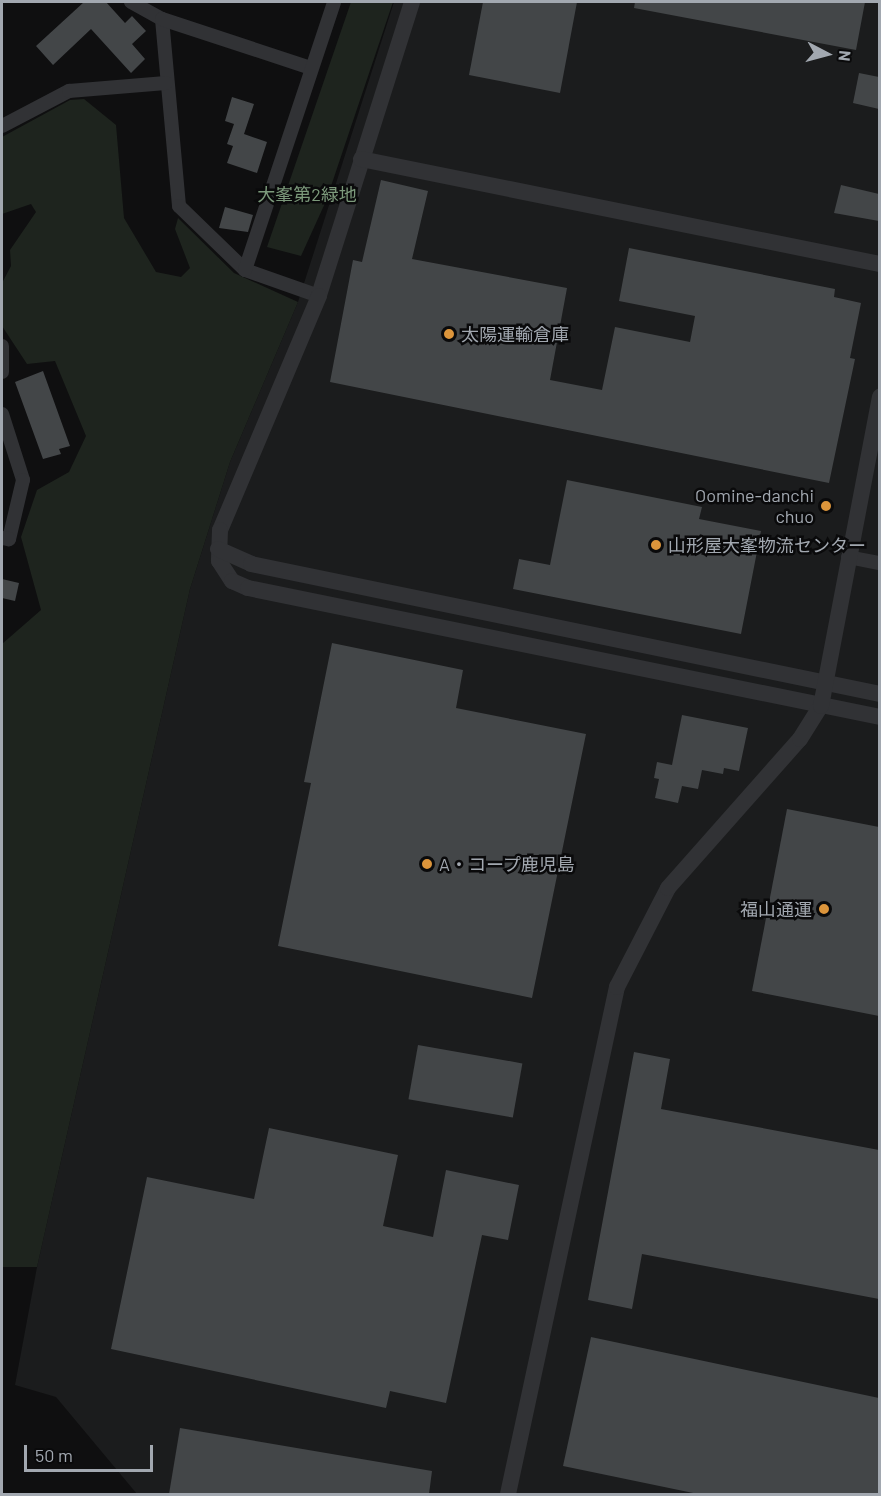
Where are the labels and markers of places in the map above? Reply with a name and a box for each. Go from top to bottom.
place label: 太陽運輸倉庫 [461,323,569,345]
marker: 太陽運輸倉庫 [442,327,456,341]
place label: Oomine-danchi chuo [695,485,814,528]
marker: Oomine-danchi chuo [819,499,833,513]
place label: 山形屋大峯物流センター [668,534,866,556]
marker: 山形屋大峯物流センター [649,538,663,552]
place label: A・コープ鹿児島 [439,853,576,875]
marker: A・コープ鹿児島 [420,857,434,871]
place label: 福山通運 [740,898,812,920]
marker: 福山通運 [817,902,831,916]

